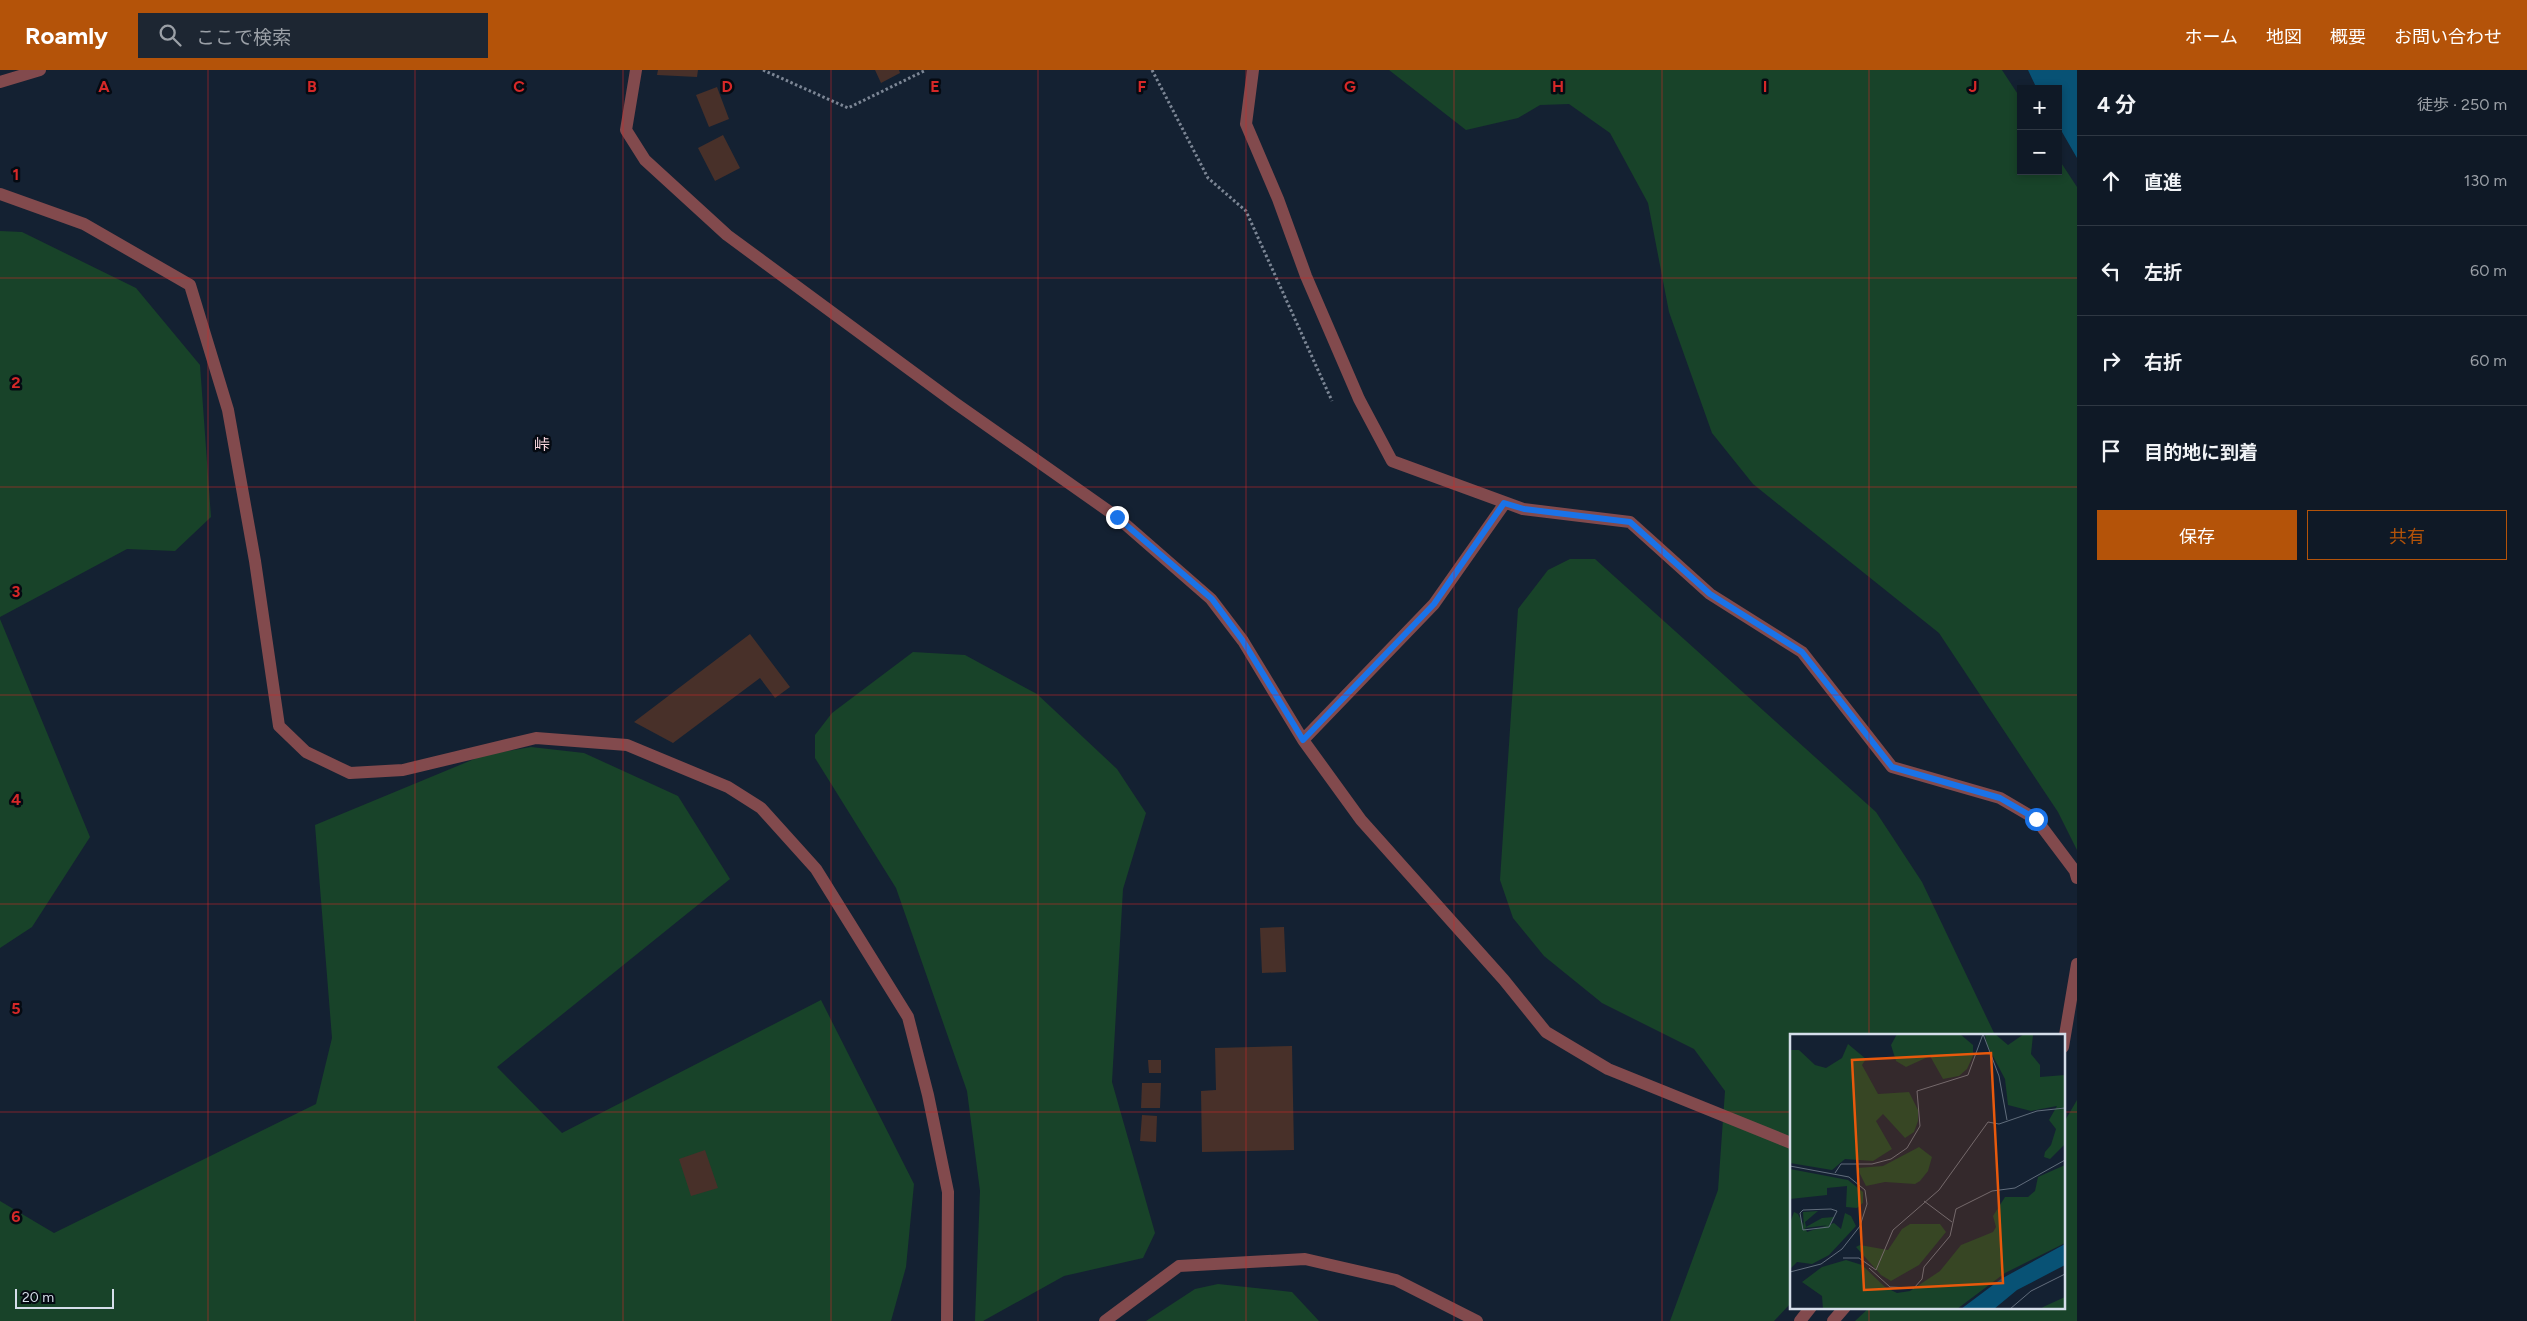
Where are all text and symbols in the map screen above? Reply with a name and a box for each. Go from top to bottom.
search box [138,13,488,58]
text: Roamly [25,21,108,50]
icon: search [156,21,184,49]
text: ここで検索 [196,26,291,49]
text: ホーム [2185,26,2238,48]
text: 地図 [2266,26,2302,48]
text: 概要 [2330,26,2366,48]
text: お問い合わせ [2394,26,2502,48]
text: A [98,77,110,96]
text: B [307,77,317,96]
text: C [513,77,525,96]
text: D [721,77,733,96]
text: E [930,77,940,96]
text: F [1138,77,1147,96]
text: G [1344,77,1356,96]
text: H [1552,77,1564,96]
text: I [1763,77,1767,96]
text: J [1969,77,1977,96]
map controls [2017,85,2062,175]
button: + [2017,85,2062,130]
text: 4 分 [2097,92,2136,117]
text: 徒歩 · 250 m [2417,95,2507,114]
button: − [2017,130,2062,175]
text: 1 [13,165,19,184]
icon: ahead [2097,167,2125,195]
text: 直進 [2144,171,2182,194]
text: 130 m [2464,171,2507,190]
icon: left [2097,257,2125,285]
text: 左折 [2144,261,2182,284]
text: 60 m [2470,261,2507,280]
icon: right [2097,347,2125,375]
text: 右折 [2144,351,2182,374]
text: 60 m [2470,351,2507,370]
text: 2 [11,373,21,392]
district label: 峠 [534,435,550,454]
icon: arrive [2097,437,2125,465]
text: 目的地に到着 [2144,441,2258,464]
route end [1106,506,1129,529]
button: 保存 [2097,510,2297,560]
button: 共有 [2307,510,2507,560]
text: 3 [12,582,21,601]
text: 4 [11,790,21,809]
route start [2025,808,2048,831]
text: 5 [11,999,21,1018]
inset map [1790,1034,2064,1308]
text: 6 [11,1207,21,1226]
scale bar [15,1286,114,1309]
text: 20 m [22,1289,54,1306]

